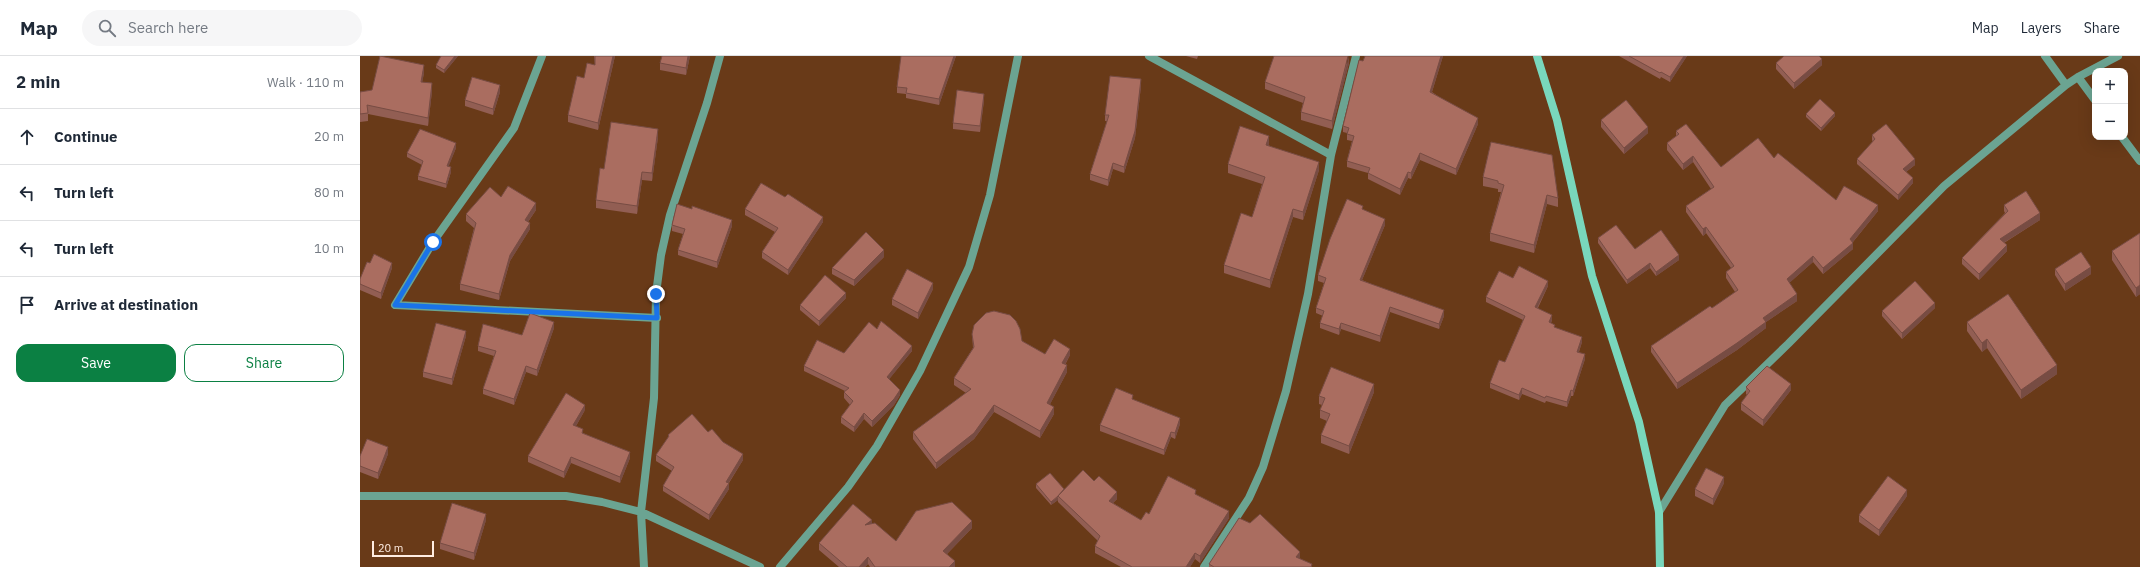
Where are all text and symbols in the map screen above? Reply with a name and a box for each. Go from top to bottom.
search box [82,10,362,46]
text: Map [20,16,58,40]
icon: search [96,17,118,39]
text: Search here [128,18,208,37]
text: Map [1972,19,1999,37]
text: Layers [2021,19,2062,37]
text: Share [2084,19,2120,37]
map controls [2092,68,2128,140]
button: + [2092,68,2128,104]
text: 2 min [16,71,60,93]
text: Walk · 110 m [267,74,344,91]
button: − [2092,104,2128,140]
icon: ahead [16,126,38,148]
text: Continue [54,127,118,146]
text: 20 m [314,128,344,145]
icon: left [16,182,38,204]
text: Turn left [54,183,114,202]
text: 80 m [314,184,344,201]
route start [424,233,442,251]
icon: left [16,238,38,260]
text: Turn left [54,239,114,258]
text: 10 m [314,240,344,257]
route end [647,285,665,303]
icon: arrive [16,294,38,316]
text: Arrive at destination [54,295,198,314]
button: Save [16,344,176,382]
button: Share [184,344,344,382]
scale bar [372,539,434,558]
text: 20 m [378,541,403,555]

